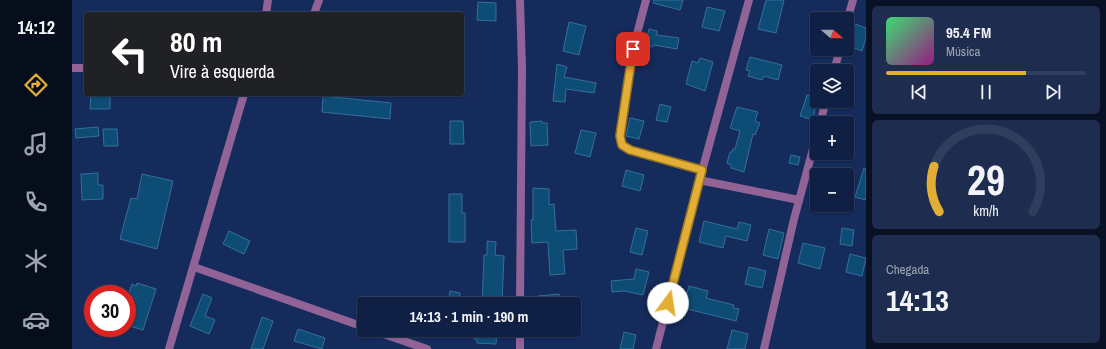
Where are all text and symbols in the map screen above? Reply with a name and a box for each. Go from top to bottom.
north arrow [810,12,854,56]
map controls [810,12,854,212]
text: 14:12 [17,15,55,40]
text: 95.4 FM [946,22,991,43]
text: 80 m [170,23,222,61]
icon: left [104,28,156,80]
pin [616,32,650,66]
icon: arrive [622,38,644,60]
text: Música [946,43,980,60]
text: Vire à esquerda [170,59,275,84]
button: layers [810,64,854,108]
icon: directions [22,71,50,99]
icon: previous [908,81,930,103]
icon: pause [975,81,997,103]
icon: next [1042,81,1064,103]
button: + [810,116,854,160]
icon: music [22,130,50,158]
text: 29 [967,152,1005,208]
button: − [810,168,854,212]
icon: phone [22,188,50,216]
text: km/h [973,201,999,220]
icon: climate [22,247,50,275]
text: Chegada [886,261,929,278]
text: 14:13 [886,280,949,320]
position arrow [647,282,689,324]
speed limit sign: 30 [84,285,136,337]
icon: car [22,306,50,334]
text: 14:13 · 1 min · 190 m [410,306,528,327]

